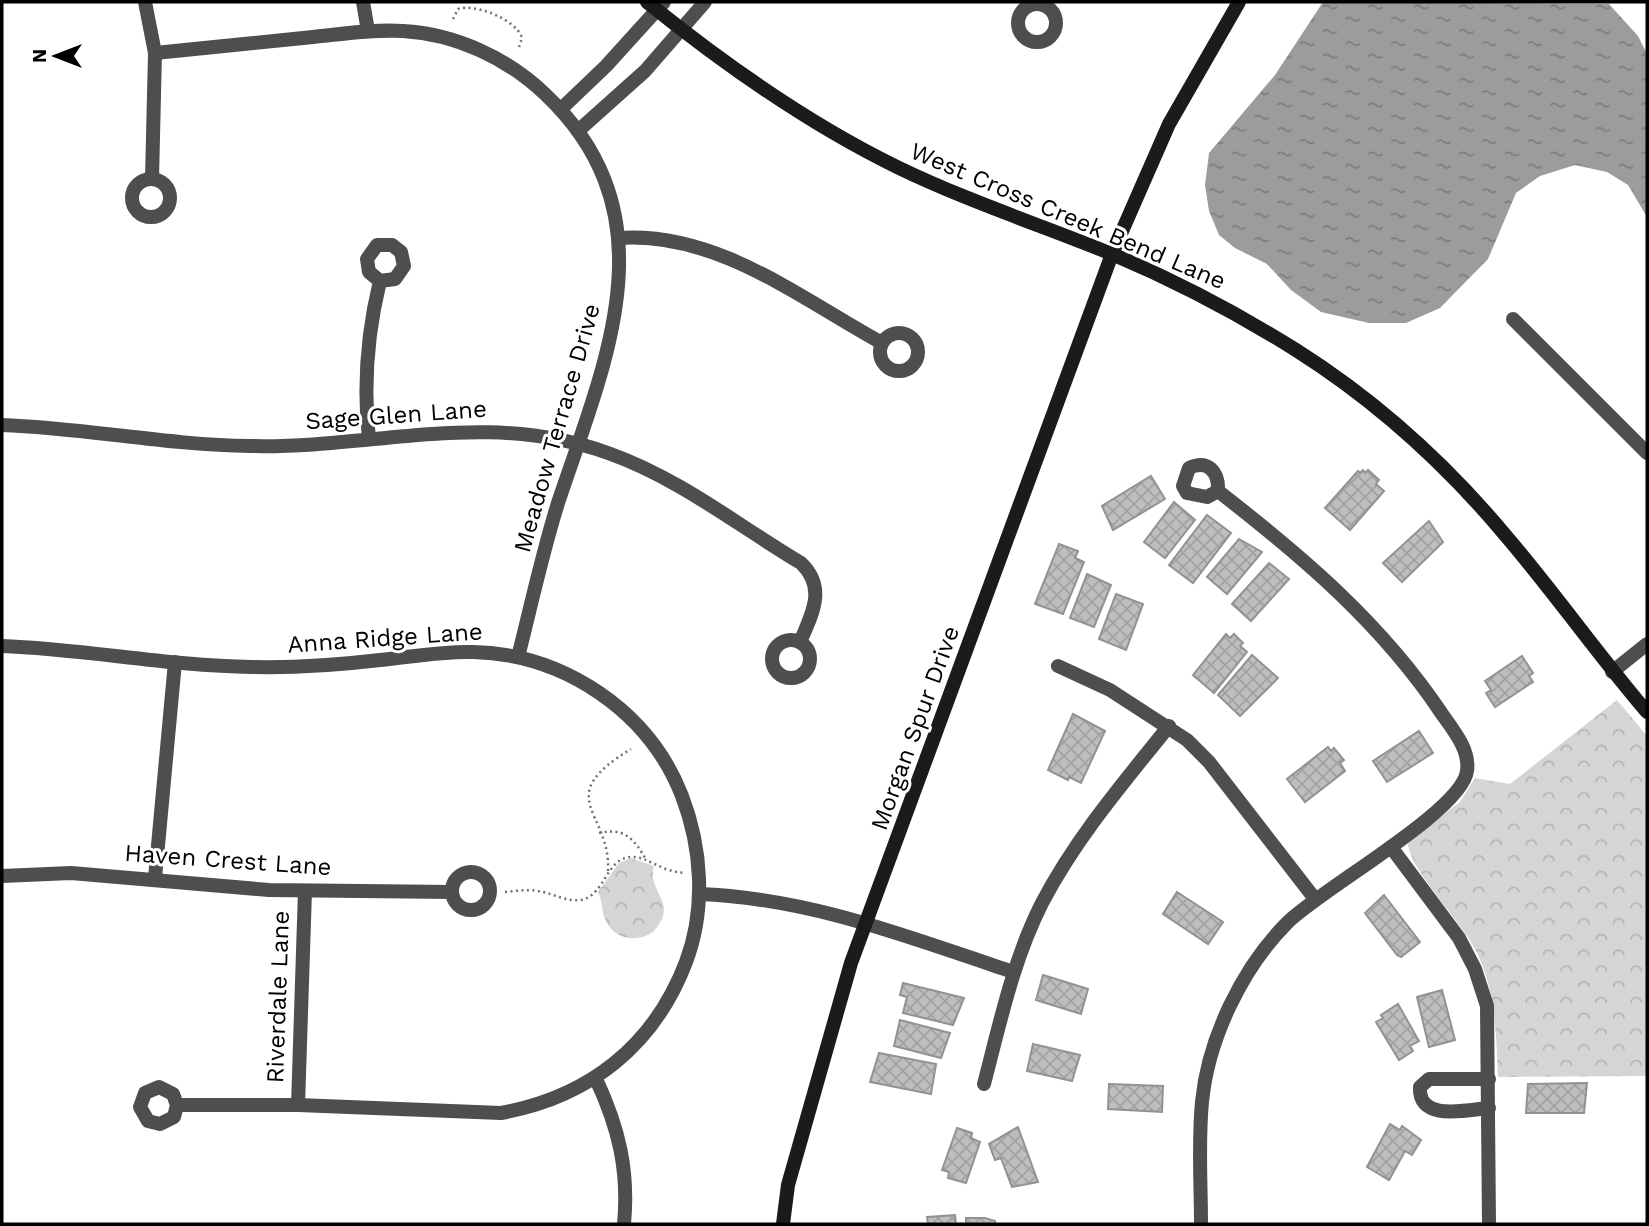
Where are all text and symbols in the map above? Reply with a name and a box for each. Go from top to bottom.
north arrow [21,21,91,91]
text: N [28,49,51,63]
street label: West Cross Creek Bend Lane [906,137,1230,295]
street label: Meadow Terrace Drive [508,300,606,556]
street label: Sage Glen Lane [304,395,488,435]
street label: Anna Ridge Lane [287,617,483,659]
street label: Morgan Spur Drive [865,622,965,834]
street label: Haven Crest Lane [124,839,332,881]
street label: Riverdale Lane [261,910,295,1084]

